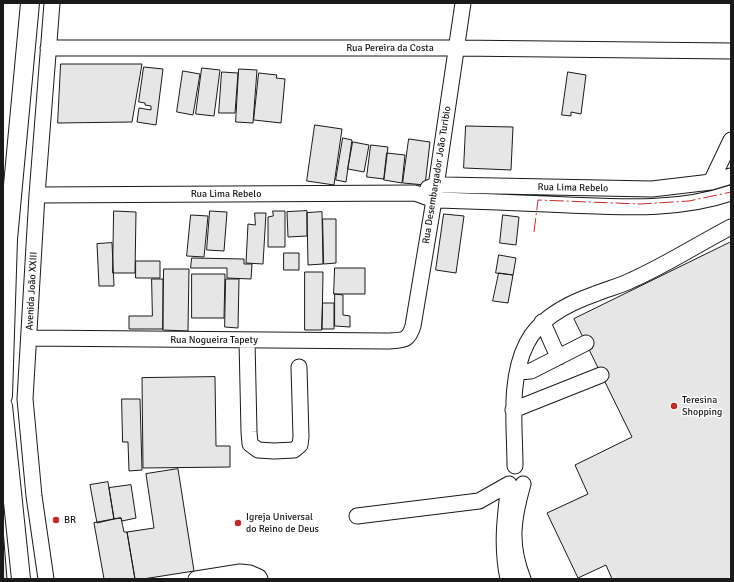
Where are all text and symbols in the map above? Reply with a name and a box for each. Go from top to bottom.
street label: Rua Pereira da Costa [346,42,434,54]
street label: Rua Desembargador João Turibio [420,105,454,245]
street label: Rua Lima Rebelo [538,181,608,195]
street label: Rua Lima Rebelo [191,188,261,200]
street label: Avenida João XXIII [24,251,40,331]
street label: Rua Nogueira Tapety [170,334,258,346]
place label: Teresina Shopping [682,394,722,418]
marker: Teresina Shopping [669,401,679,411]
place label: Igreja Universal do Reino de Deus [246,511,319,534]
place label: BR [64,514,76,526]
marker: BR [51,515,61,525]
marker: Igreja Universal do Reino de Deus [233,518,243,528]

